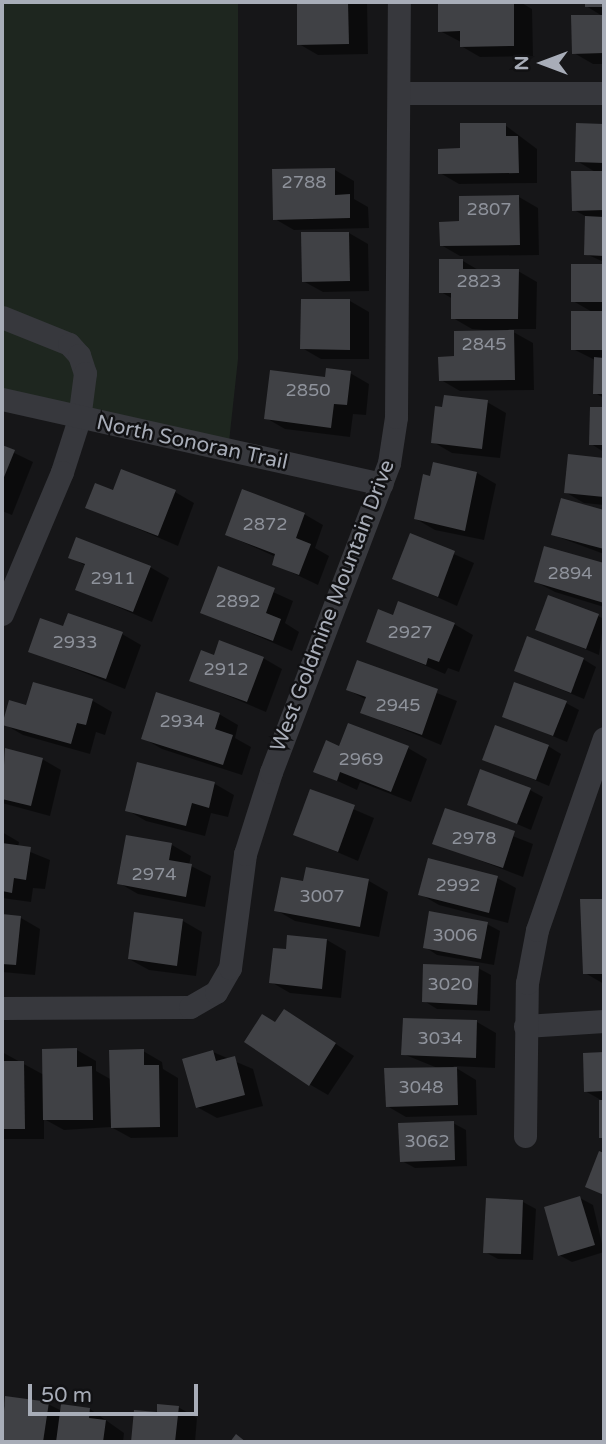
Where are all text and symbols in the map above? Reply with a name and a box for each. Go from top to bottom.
north arrow [508,28,578,98]
text: N [511,55,533,71]
house number: 2788 [281,171,327,193]
house number: 2807 [466,198,512,220]
house number: 2823 [456,270,502,292]
house number: 2845 [461,333,507,355]
house number: 2850 [285,379,331,401]
street label: North Sonoran Trail [94,410,290,476]
street label: West Goldmine Mountain Drive [266,457,400,755]
house number: 2872 [242,513,288,535]
house number: 2894 [547,562,593,584]
house number: 2911 [90,567,136,589]
house number: 2892 [215,590,261,612]
house number: 2927 [387,621,433,643]
house number: 2933 [52,631,98,653]
house number: 2912 [203,658,249,680]
house number: 2945 [375,694,421,716]
house number: 2934 [159,710,205,732]
house number: 2969 [338,748,384,770]
house number: 2978 [451,827,497,849]
house number: 2974 [131,863,177,885]
house number: 2992 [435,874,481,896]
house number: 3007 [299,885,345,907]
house number: 3006 [432,924,478,946]
house number: 3020 [427,973,473,995]
house number: 3034 [417,1027,463,1049]
house number: 3048 [398,1076,444,1098]
house number: 3062 [404,1130,450,1152]
scale bar [32,1370,201,1414]
text: 50 m [41,1383,92,1408]

